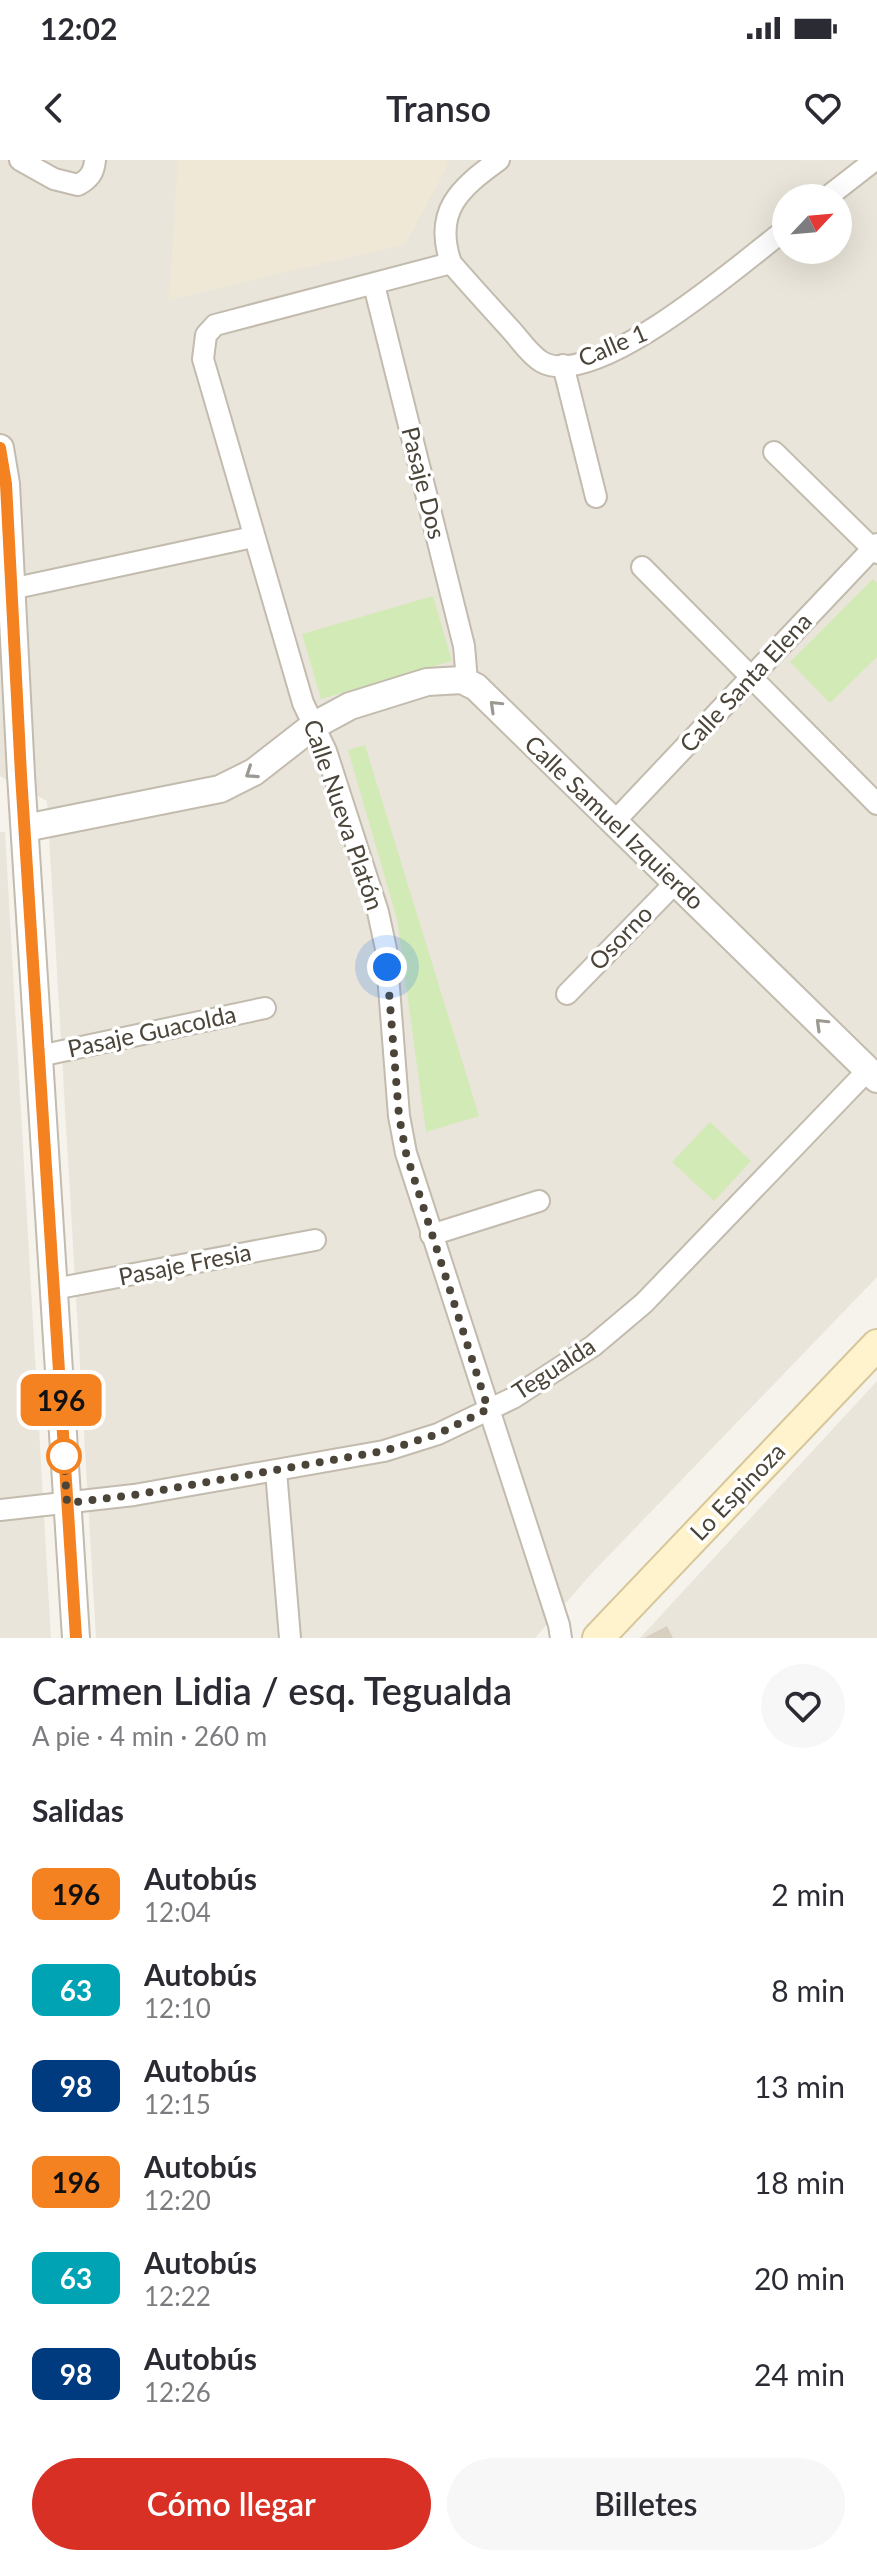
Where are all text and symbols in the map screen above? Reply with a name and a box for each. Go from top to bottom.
text: 12:02 [40,10,117,46]
icon: back [32,86,76,130]
text: Transo [386,86,491,130]
icon: heart [801,86,845,130]
north arrow [772,184,852,264]
map controls [772,184,852,264]
street label: Calle 1 [574,317,651,372]
street label: Pasaje Dos [396,423,452,542]
street label: Calle Santa Elena [673,606,817,758]
one-way arrow [490,701,504,715]
street label: Calle Nueva Platón [298,715,391,914]
street label: Calle Samuel Izquierdo [519,729,711,915]
one-way arrow [246,763,260,778]
street label: Osorno [582,899,658,975]
your location [367,947,407,987]
street label: Pasaje Guacolda [65,999,239,1063]
one-way arrow [816,1019,830,1034]
street label: Pasaje Fresia [116,1236,253,1291]
street label: Tegualda [506,1330,600,1405]
line badge: 196 [15,1374,107,1426]
text: 196 [37,1383,85,1417]
street label: Lo Espinoza [683,1436,790,1546]
unlabelled marker [47,1439,81,1473]
button: heart [761,1664,845,1748]
text: Carmen Lidia / esq. Tegualda [32,1667,512,1713]
text: A pie · 4 min · 260 m [32,1720,267,1752]
text: Salidas [32,1792,124,1828]
text: Autobús [144,1860,257,1896]
text: 2 min [771,1876,845,1912]
text: 196 [52,1877,100,1911]
text: 12:04 [144,1896,211,1928]
text: Autobús [144,1956,257,1992]
text: 8 min [771,1972,845,2008]
text: 63 [60,1973,92,2007]
text: 12:10 [144,1992,211,2024]
text: Autobús [144,2052,257,2088]
text: 13 min [754,2068,845,2104]
text: 98 [60,2069,92,2103]
text: 12:15 [144,2088,211,2120]
text: Autobús [144,2148,257,2184]
text: 18 min [754,2164,845,2200]
text: 196 [52,2165,100,2199]
text: 12:20 [144,2184,211,2216]
text: Autobús [144,2244,257,2280]
text: 20 min [754,2260,845,2296]
text: 63 [60,2261,92,2295]
text: 12:22 [144,2280,211,2312]
text: Autobús [144,2340,257,2376]
text: 24 min [754,2356,845,2392]
text: 98 [60,2357,92,2391]
text: 12:26 [144,2376,211,2408]
button: Cómo llegar [32,2458,431,2550]
button: Billetes [447,2458,845,2550]

